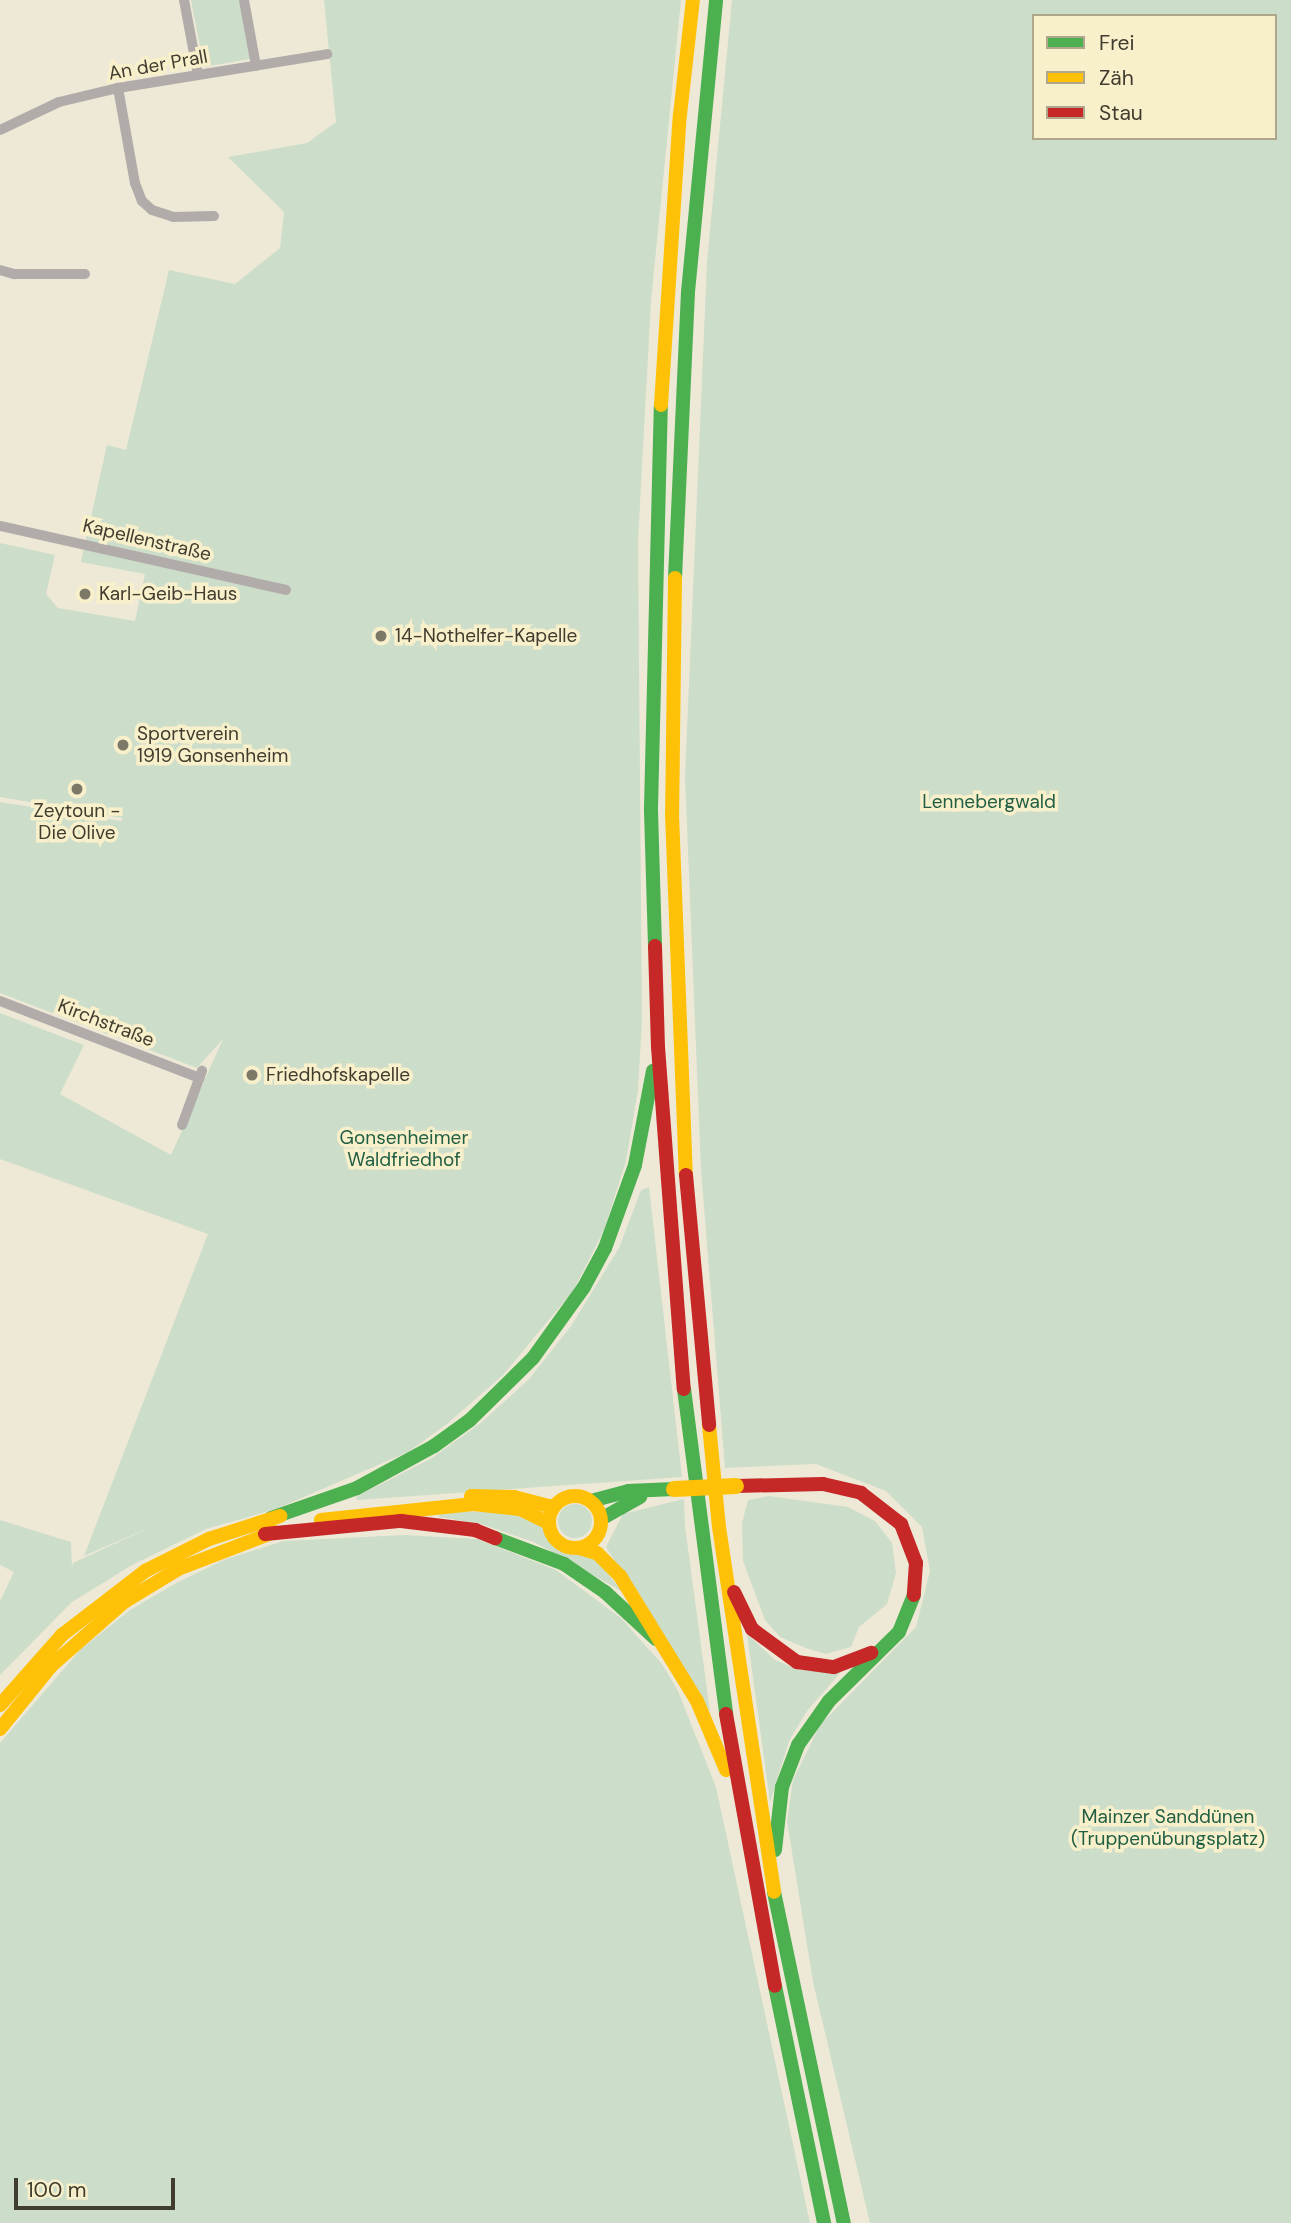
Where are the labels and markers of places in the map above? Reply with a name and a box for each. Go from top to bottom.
place label: Karl-Geib-Haus [99,583,237,605]
marker: Karl-Geib-Haus [77,586,93,602]
place label: 14-Nothelfer-Kapelle [395,625,577,647]
marker: 14-Nothelfer-Kapelle [373,628,389,644]
place label: Sportverein 1919 Gonsenheim [137,723,288,767]
marker: Sportverein 1919 Gonsenheim [115,737,131,753]
marker: Zeytoun - Die Olive [69,781,85,797]
place label: Zeytoun - Die Olive [34,800,120,844]
place label: Friedhofskapelle [266,1064,410,1086]
marker: Friedhofskapelle [244,1067,260,1083]

